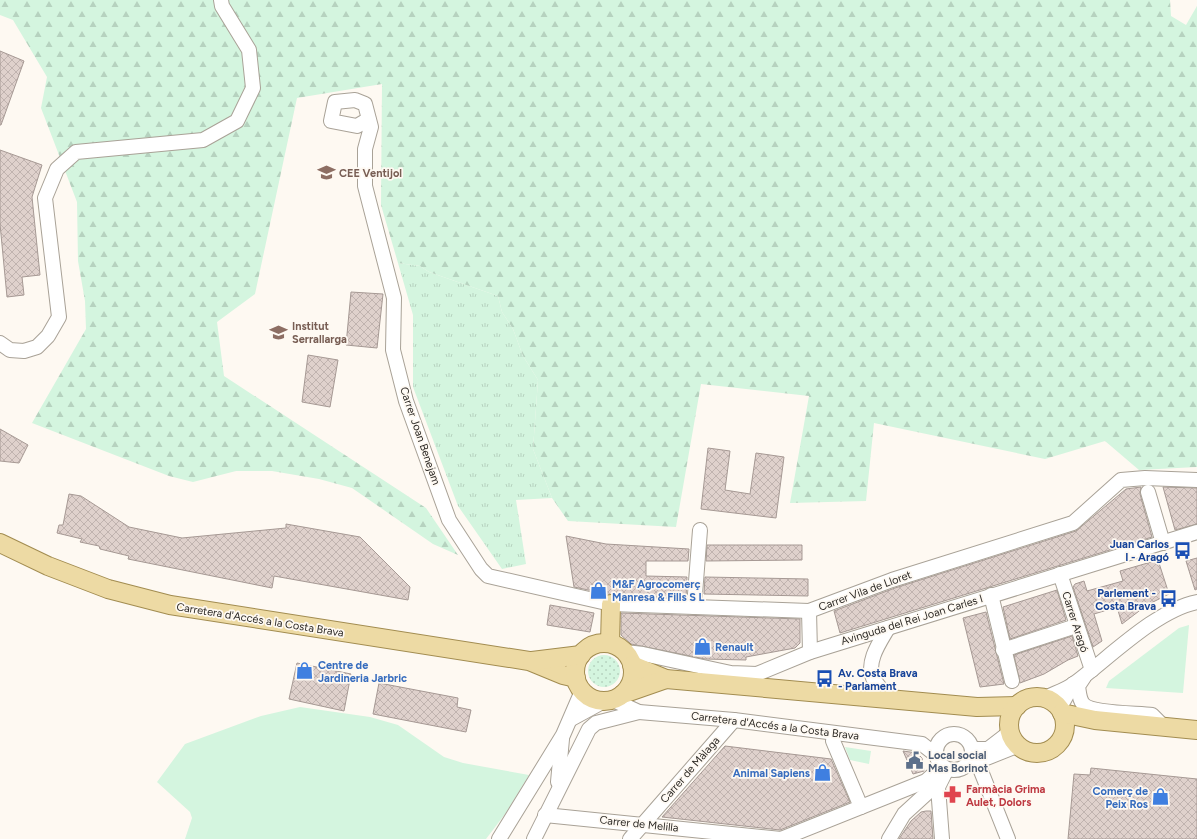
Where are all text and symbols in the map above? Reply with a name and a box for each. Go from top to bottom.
school or university icon: CEE Ventijol [316,163,336,183]
place label: CEE Ventijol [339,167,402,180]
place label: Institut Serrallarga [292,320,347,346]
school or university icon: Institut Serrallarga [269,322,289,342]
street label: Carrer Joan Benejam [397,385,443,487]
place label: Juan Carlos I - Aragó [1110,538,1170,564]
bus stop icon: Juan Carlos I - Aragó [1172,540,1192,560]
street label: Carrer Vila de Lloret [817,568,913,614]
place label: M&F Agrocomerç Manresa & Fills S L [612,578,705,604]
shop icon: M&F Agrocomerç Manresa & Fills S L [589,580,609,600]
place label: Parlement - Costa Brava [1095,587,1156,613]
bus stop icon: Parlement - Costa Brava [1159,589,1179,609]
street label: Carrer Aragó [1059,590,1091,654]
street label: Avinguda del Rei Joan Carles I [839,592,985,648]
street label: Carretera d'Accés a la Costa Brava [175,600,345,640]
shop icon: Renault [692,637,712,657]
place label: Renault [715,641,754,654]
place label: Centre de Jardineria Jarbric [318,659,407,685]
shop icon: Centre de Jardineria Jarbric [295,661,315,681]
place label: Av. Costa Brava - Parlament [838,667,918,693]
bus stop icon: Av. Costa Brava - Parlament [815,669,835,689]
street label: Carretera d'Accés a la Costa Brava [690,709,860,743]
street label: Carrer de Màlaga [658,734,722,806]
place label: Local social Mas Borinot [928,749,989,775]
public building icon: Local social Mas Borinot [905,751,925,771]
shop icon: Animal Sapiens [813,763,833,783]
place label: Animal Sapiens [733,767,810,780]
place label: Farmàcia Grima Aulet, Dolors [966,783,1046,809]
pharmacy icon: Farmàcia Grima Aulet, Dolors [943,785,963,805]
place label: Comerç de Peix Ros [1093,785,1148,811]
shop icon: Comerç de Peix Ros [1151,787,1171,807]
street label: Carrer de Melilla [599,813,679,835]

